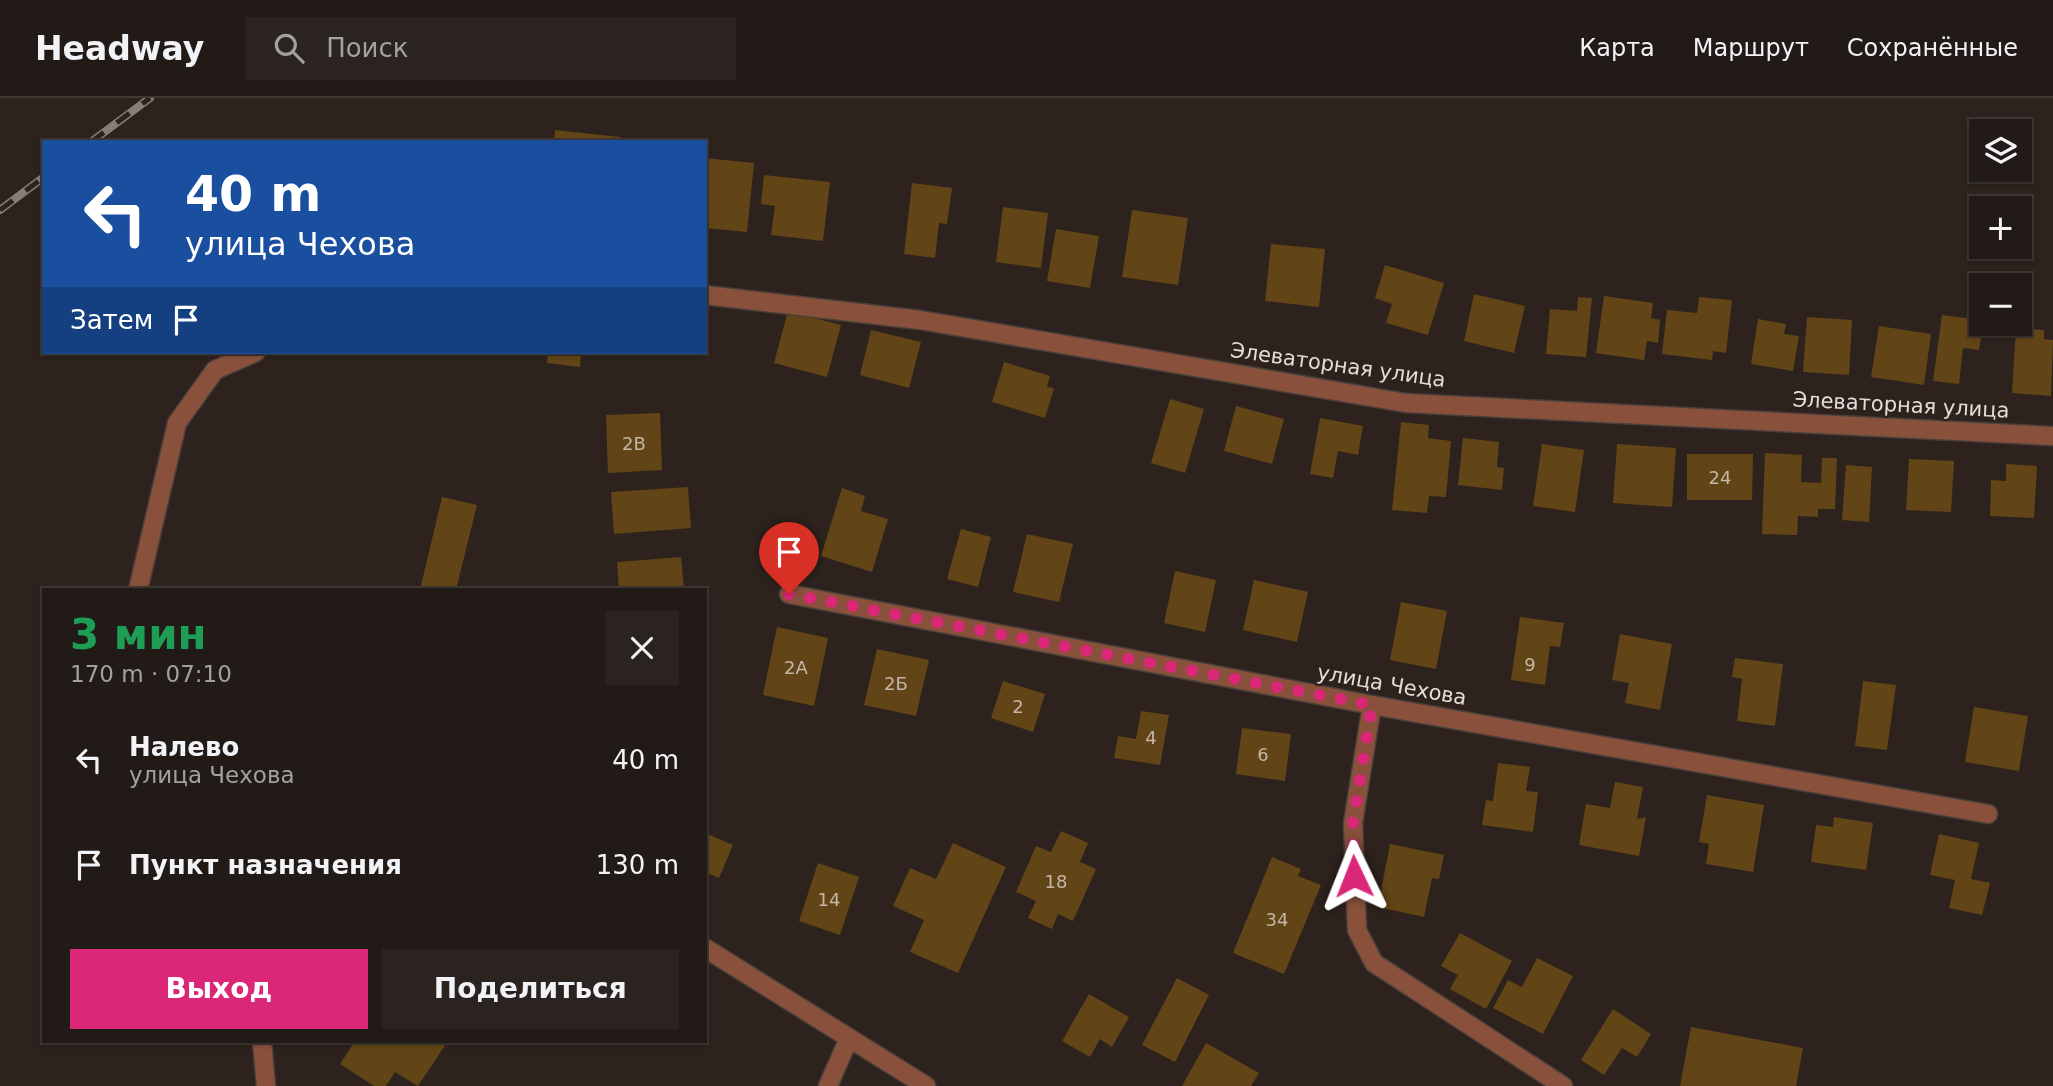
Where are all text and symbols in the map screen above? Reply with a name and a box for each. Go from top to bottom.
search box [246,17,736,80]
text: Headway [35,29,204,68]
icon: search [270,29,308,67]
text: Поиск [326,33,409,63]
text: Карта [1579,34,1655,62]
text: Маршрут [1693,34,1809,62]
text: Сохранённые [1847,34,2018,62]
map controls [1969,119,2032,336]
button: layers [1969,119,2032,182]
text: 40 m [185,166,321,223]
icon: left [70,168,161,259]
button: + [1969,196,2032,259]
text: улица Чехова [185,225,415,263]
button: − [1969,273,2032,336]
icon: arrive [167,301,205,339]
text: Затем [70,305,153,335]
street label: Элеваторная улица [1229,338,1447,392]
street label: Элеваторная улица [1792,387,2010,423]
house number: 2В [622,433,646,454]
house number: 24 [1709,467,1731,488]
pin [759,522,819,594]
icon: arrive [770,533,808,571]
text: 3 мин [70,610,207,659]
button: close [605,611,679,685]
house number: 9 [1524,654,1536,675]
house number: 2А [784,657,809,678]
street label: улица Чехова [1315,660,1469,710]
text: 170 m · 07:10 [70,661,232,687]
house number: 2Б [884,673,908,694]
house number: 2 [1012,696,1024,717]
house number: 4 [1145,727,1157,748]
text: Налево [129,732,239,762]
icon: left [70,741,108,779]
house number: 6 [1257,744,1269,765]
text: 40 m [612,745,679,775]
text: улица Чехова [129,762,295,788]
position arrow [1317,839,1391,913]
icon: arrive [70,846,108,884]
text: Пункт назначения [129,850,402,880]
text: 130 m [596,850,679,880]
house number: 18 [1045,871,1067,892]
house number: 14 [818,889,840,910]
house number: 34 [1266,909,1288,930]
button: Выход [70,949,368,1029]
button: Поделиться [382,949,679,1029]

